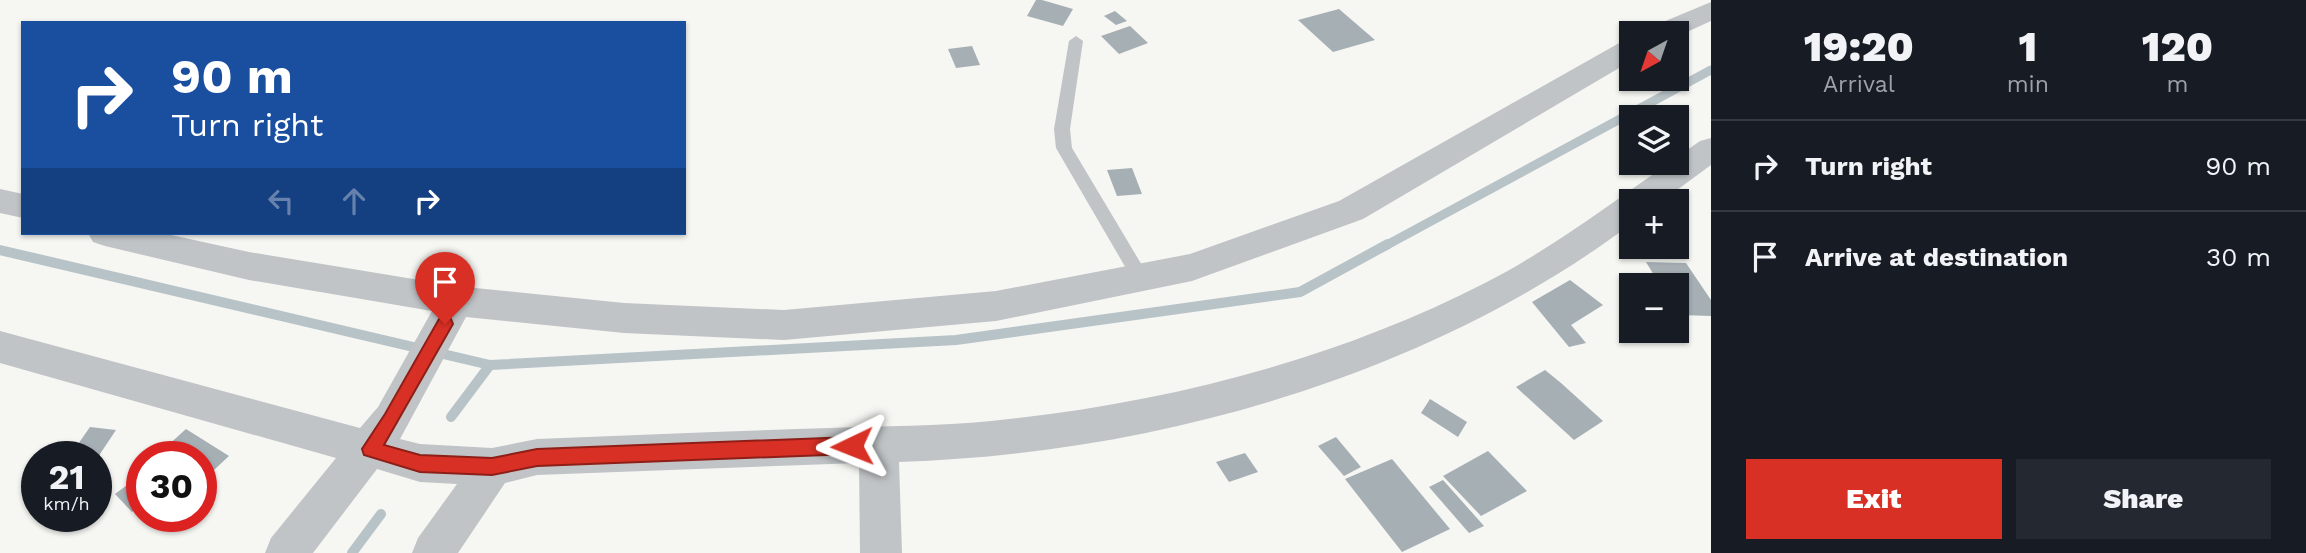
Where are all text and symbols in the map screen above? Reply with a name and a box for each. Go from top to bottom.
north arrow [1619,21,1689,91]
map controls [1619,21,1689,343]
text: 19:20 [1804,22,1914,71]
text: 1 [2018,22,2037,71]
text: 120 [2142,22,2213,71]
text: 90 m [171,47,293,105]
icon: right [56,49,147,140]
text: Arrival [1823,71,1895,98]
text: min [2007,71,2049,98]
text: m [2166,71,2188,98]
button: layers [1619,105,1689,175]
text: Turn right [171,106,323,144]
icon: right [1746,147,1784,185]
text: Turn right [1805,151,1932,181]
text: 90 m [2205,151,2271,181]
icon: left [262,182,300,220]
icon: ahead [335,182,373,220]
icon: right [408,182,446,220]
button: + [1619,189,1689,259]
icon: arrive [1746,238,1784,276]
text: Arrive at destination [1805,242,2068,272]
text: 30 m [2206,242,2271,272]
pin [415,252,475,324]
icon: arrive [426,263,464,301]
button: − [1619,273,1689,343]
position arrow [815,409,889,483]
speed limit sign: 30 [126,441,217,532]
text: 21 [49,456,84,498]
button: Exit [1746,459,2002,539]
button: Share [2016,459,2271,539]
text: km/h [43,493,90,514]

